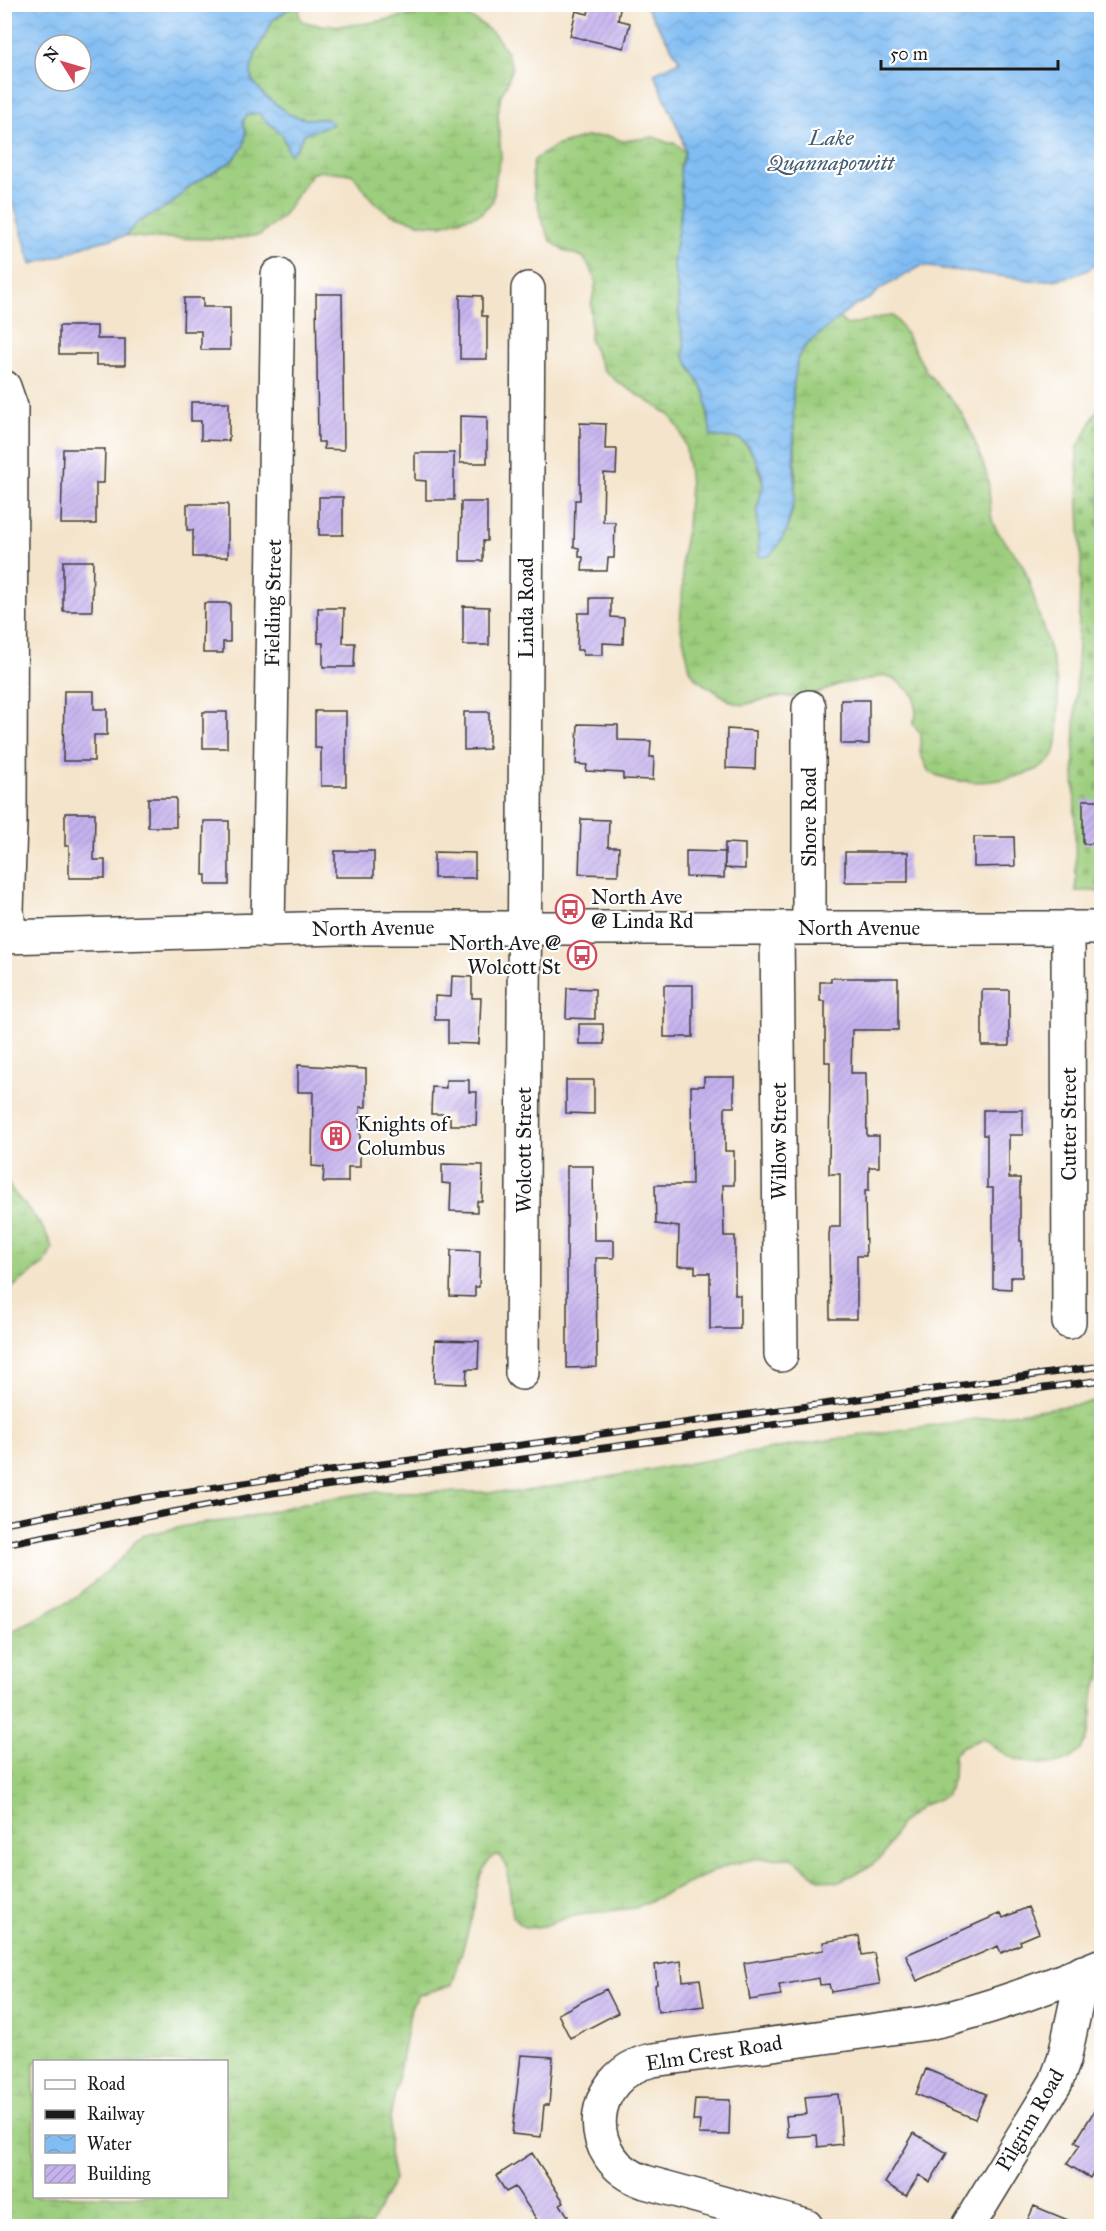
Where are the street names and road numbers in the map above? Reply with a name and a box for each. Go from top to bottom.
street label: Fielding Street [259,538,287,667]
street label: Linda Road [513,557,539,659]
street label: Shore Road [796,766,822,867]
street label: North Avenue [311,914,435,942]
street label: North Avenue [798,915,921,941]
street label: Cutter Street [1056,1067,1082,1181]
street label: Willow Street [766,1081,792,1200]
street label: Wolcott Street [511,1086,537,1213]
street label: Elm Crest Road [644,2029,785,2077]
street label: Pilgrim Road [990,2064,1070,2176]

